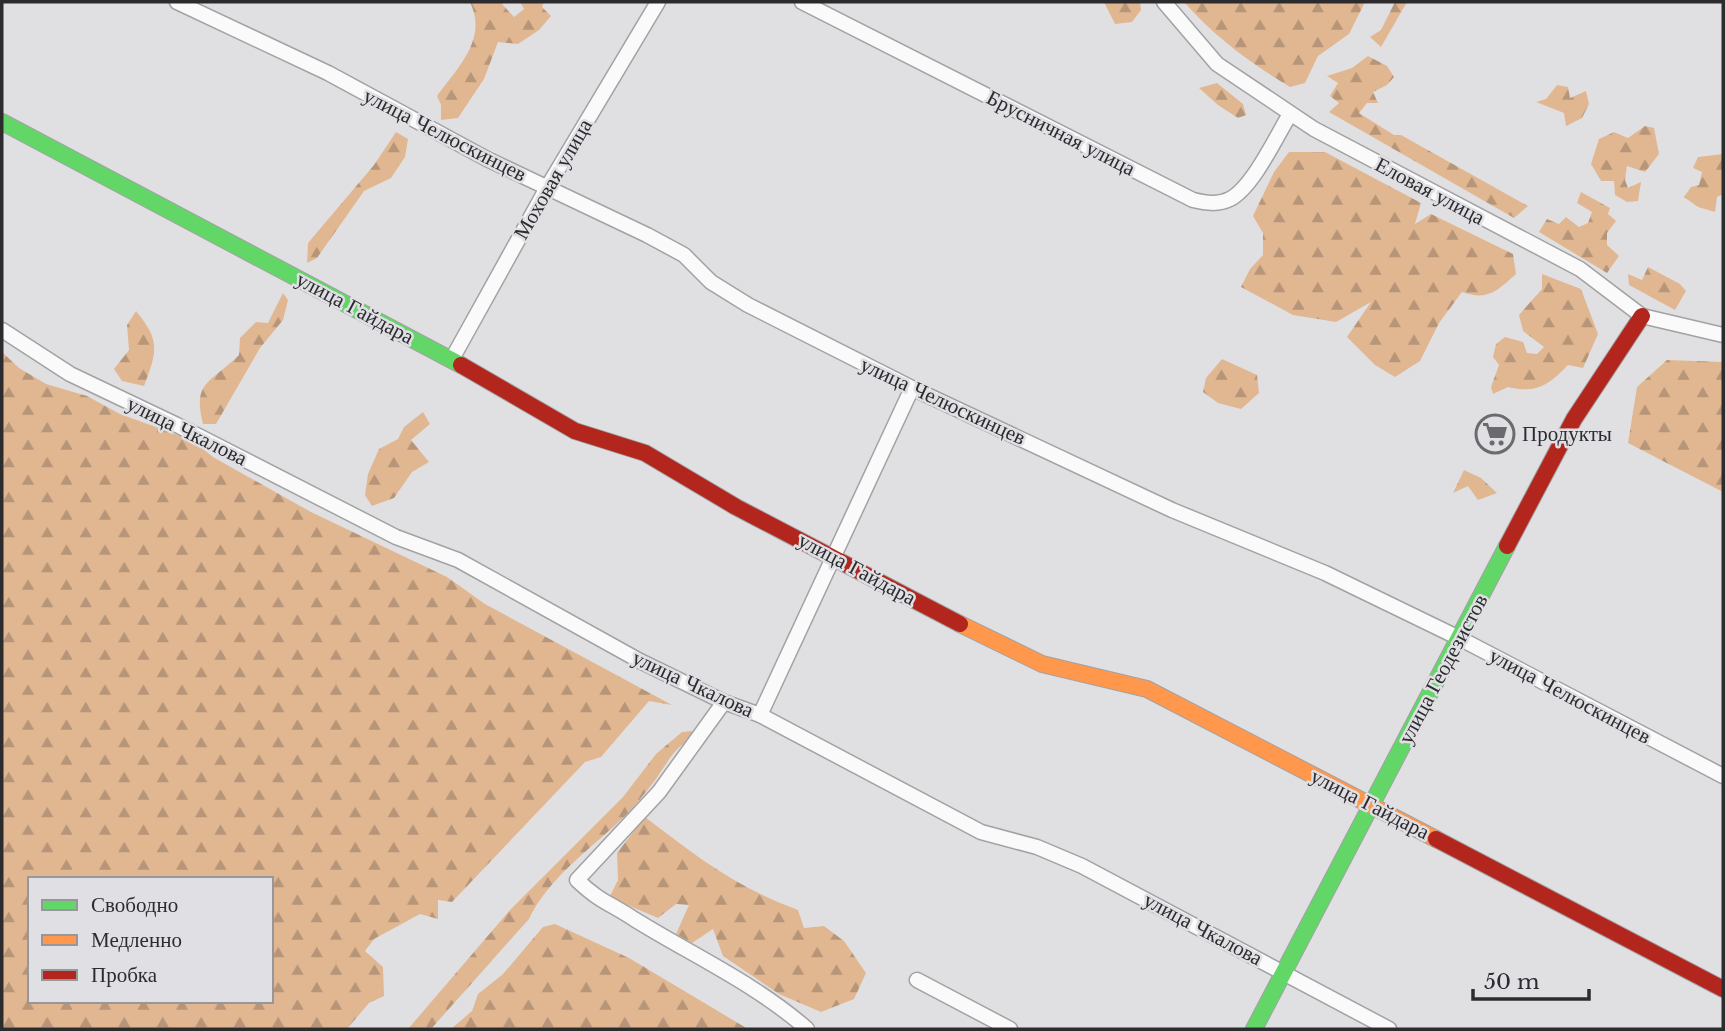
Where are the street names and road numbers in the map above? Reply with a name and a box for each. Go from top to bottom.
street label: улица Челюскинцев [359,83,531,187]
street label: Брусничная улица [982,84,1140,182]
street label: Моховая улица [508,114,598,244]
street label: Еловая улица [1371,151,1490,231]
street label: улица Гайдара [292,266,419,350]
street label: улица Челюскинцев [856,351,1030,451]
street label: улица Чкалова [122,391,252,472]
street label: улица Гайдара [794,527,921,611]
street label: улица Геодезистов [1393,590,1493,748]
street label: улица Челюскинцев [1485,642,1655,750]
street label: улица Чкалова [628,645,758,724]
street label: улица Гайдара [1306,763,1434,845]
street label: улица Чкалова [1139,887,1267,972]

